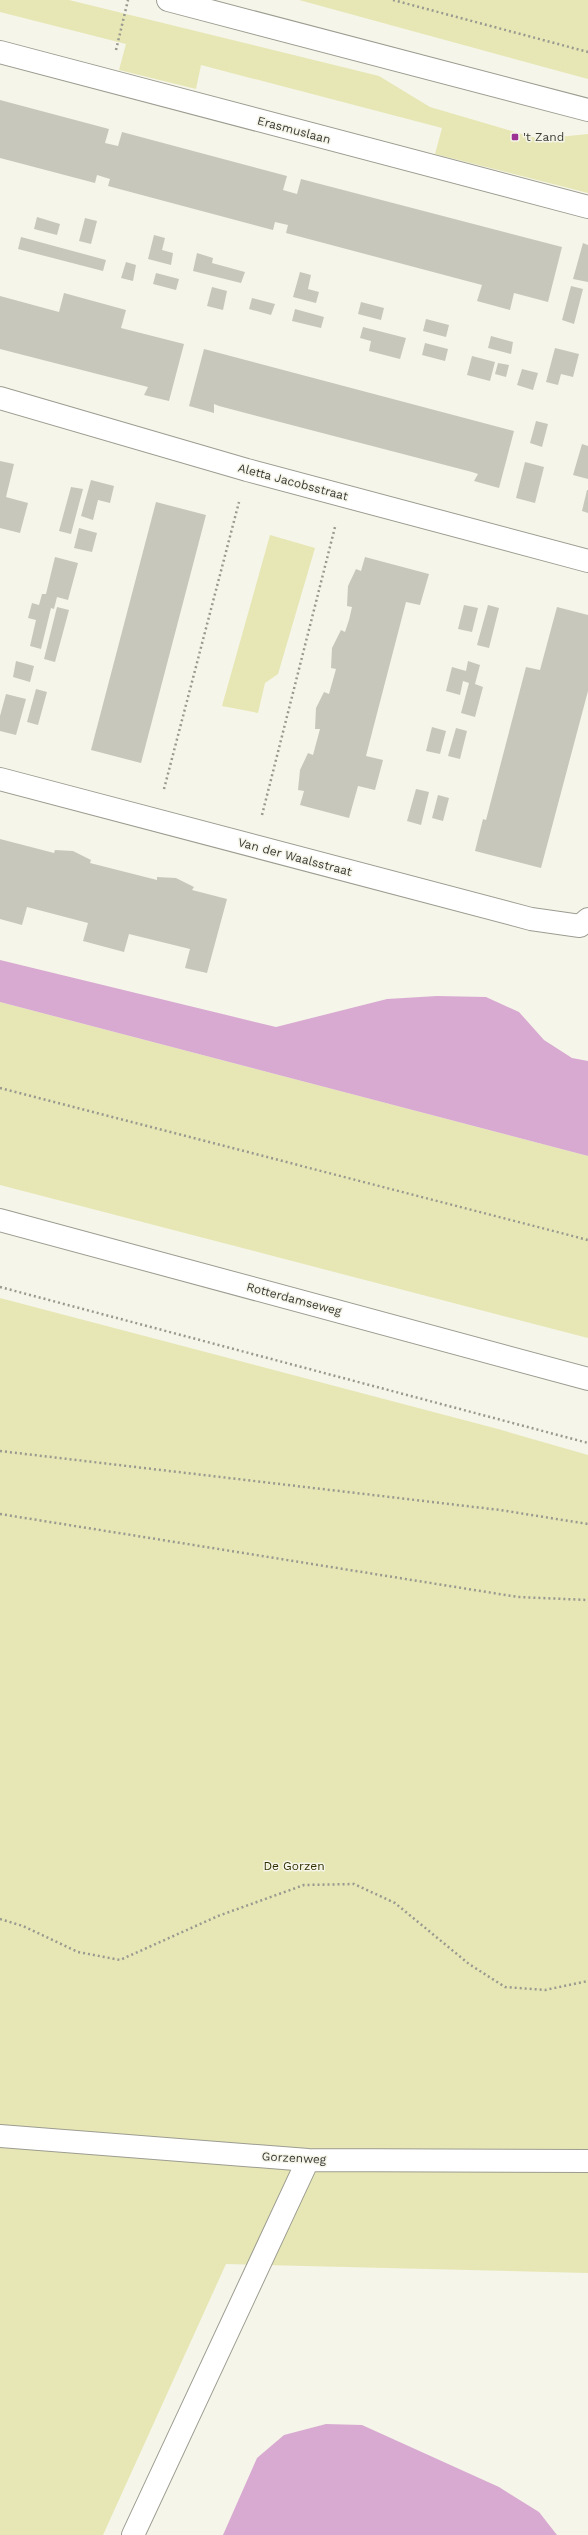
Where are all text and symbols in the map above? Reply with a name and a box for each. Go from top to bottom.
street label: Erasmuslaan [256,113,332,147]
place label: 't Zand [523,130,564,144]
marker: 't Zand [510,132,520,142]
street label: Aletta Jacobsstraat [236,461,350,503]
street label: Van der Waalsstraat [237,835,353,879]
street label: Rotterdamseweg [245,1280,344,1319]
park label: De Gorzen [263,1859,325,1873]
street label: Gorzenweg [261,2149,327,2167]

